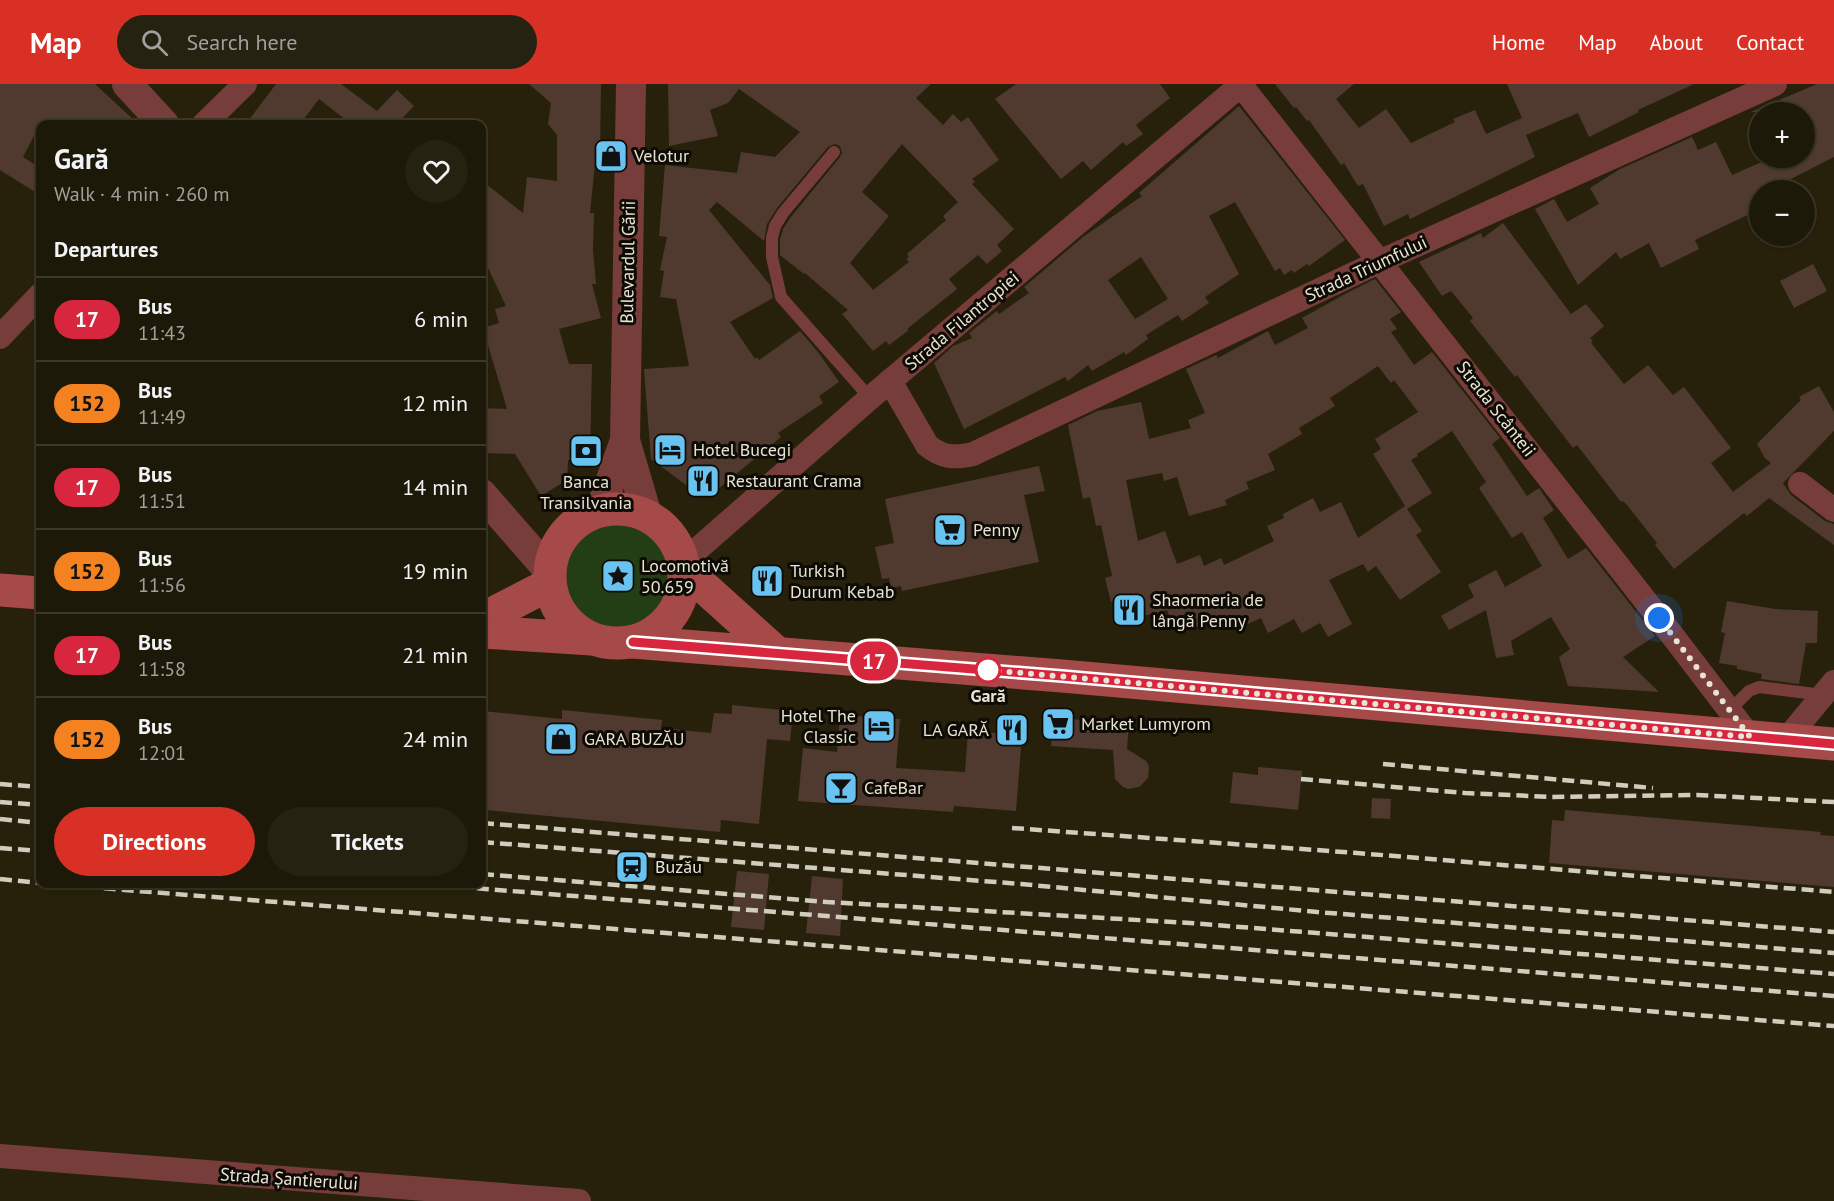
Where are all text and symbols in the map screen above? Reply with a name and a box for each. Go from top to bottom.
search box [117,15,537,69]
text: Map [30,24,81,61]
icon: search [138,26,171,59]
text: Search here [186,28,297,56]
text: Home [1492,29,1545,56]
text: Map [1578,29,1617,56]
text: About [1650,29,1703,56]
text: Contact [1736,29,1804,56]
map controls [1749,102,1815,246]
button: + [1749,102,1815,168]
shop icon: Velotur [593,138,629,174]
text: Gară [54,140,109,177]
button: heart [405,140,468,203]
place label: Velotur [633,144,689,167]
button: − [1749,180,1815,246]
text: Walk · 4 min · 260 m [54,181,230,207]
street label: Bulevardul Gării [615,200,640,324]
street label: Strada Triumfului [1301,230,1431,307]
text: Departures [54,235,158,263]
street label: Strada Filantropiei [900,266,1024,375]
text: Bus [138,292,172,320]
text: 6 min [414,305,468,333]
text: 17 [75,306,99,333]
text: 11:43 [138,320,186,346]
street label: Strada Scânteii [1452,356,1541,461]
text: Bus [138,376,172,404]
text: 12 min [402,389,468,417]
text: 152 [69,390,105,417]
text: 11:49 [138,404,186,430]
hotel icon: Hotel Bucegi [652,432,688,468]
bank icon: Banca Transilvania [568,433,604,469]
place label: Hotel Bucegi [693,438,791,461]
text: Bus [138,460,172,488]
restaurant icon: Restaurant Crama [685,463,721,499]
place label: Restaurant Crama [726,469,862,492]
place label: Banca Transilvania [540,470,632,514]
text: 14 min [402,473,468,501]
text: 17 [75,474,99,501]
text: 11:51 [138,488,186,514]
supermarket icon: Penny [932,512,968,548]
place label: Penny [973,518,1020,541]
text: Bus [138,544,172,572]
place label: Locomotivă 50.659 [641,554,729,598]
text: 19 min [402,557,468,585]
text: 152 [69,558,105,585]
place icon: Locomotivă 50.659 [600,558,636,594]
place label: Turkish Durum Kebab [790,559,894,603]
restaurant icon: Turkish Durum Kebab [749,563,785,599]
text: 11:56 [138,572,186,598]
place label: Shaormeria de lângă Penny [1152,588,1263,632]
restaurant icon: Shaormeria de lângă Penny [1111,592,1147,628]
your location [1644,603,1674,633]
text: Bus [138,628,172,656]
text: 21 min [402,641,468,669]
text: 17 [75,642,99,669]
line badge: 17 [847,642,901,680]
text: 17 [862,648,886,675]
text: 11:58 [138,656,186,682]
marker: Gară [975,657,1001,683]
place label: Gară [970,684,1006,707]
place label: Hotel The Classic [781,704,856,748]
supermarket icon: Market Lumyrom [1040,706,1076,742]
hotel icon: Hotel The Classic [861,708,897,744]
text: Bus [138,712,172,740]
restaurant icon: LA GARĂ [994,712,1030,748]
place label: Market Lumyrom [1081,712,1211,735]
place label: LA GARĂ [923,718,989,741]
shop icon: GARA BUZĂU [543,721,579,757]
text: 24 min [402,725,468,753]
text: 152 [69,726,105,753]
place label: GARA BUZĂU [584,727,684,750]
text: 12:01 [138,740,186,766]
bar icon: CafeBar [823,770,859,806]
place label: CafeBar [864,776,923,799]
button: Directions [54,807,255,876]
button: Tickets [267,807,468,876]
station icon: Buzău [614,849,650,885]
place label: Buzău [655,855,702,878]
street label: Strada Șantierului [219,1162,359,1195]

